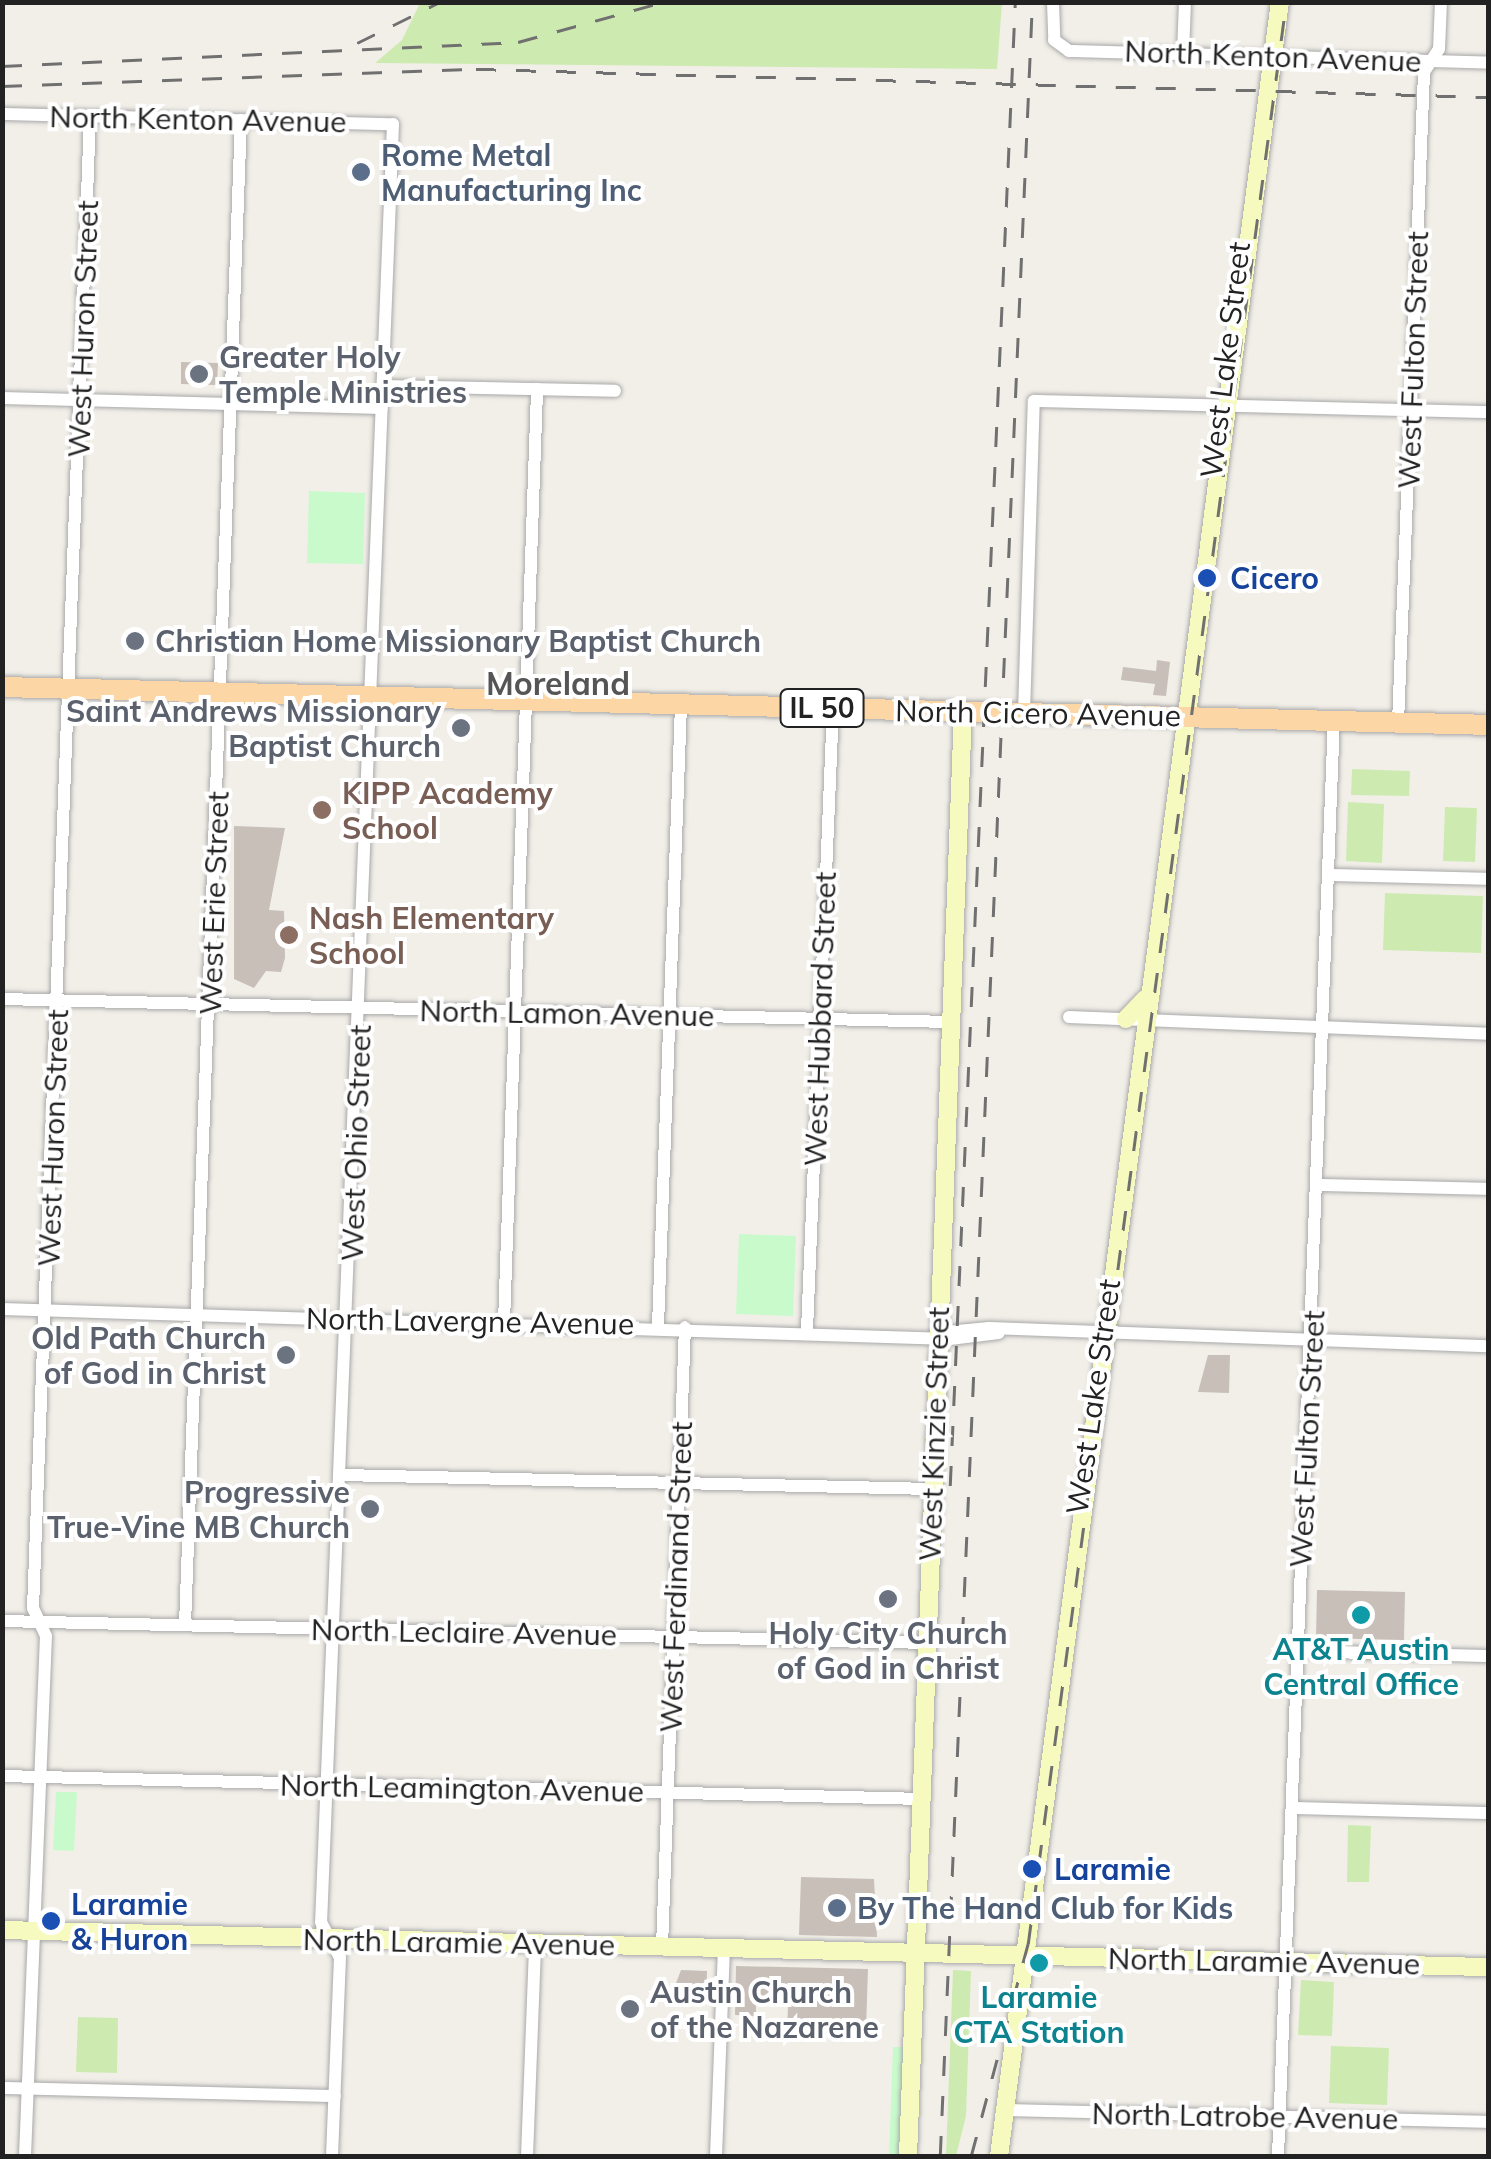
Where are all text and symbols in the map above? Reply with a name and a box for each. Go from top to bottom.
street label: North Kenton Avenue [1124,33,1422,79]
street label: North Kenton Avenue [49,98,347,140]
place label: Rome Metal Manufacturing Inc [381,137,642,208]
marker: Rome Metal Manufacturing Inc [350,161,372,183]
street label: West Huron Street [61,200,105,458]
street label: West Fulton Street [1391,231,1435,489]
street label: West Lake Street [1193,240,1257,480]
place label: Greater Holy Temple Ministries [219,339,467,410]
marker: Greater Holy Temple Ministries [188,363,210,385]
place label: Cicero [1230,560,1319,596]
marker: Cicero [1194,565,1220,591]
place label: Christian Home Missionary Baptist Church [155,623,761,659]
marker: Christian Home Missionary Baptist Church [124,630,146,652]
district label: Moreland [486,664,630,702]
road number: IL 50 [780,685,864,731]
place label: Saint Andrews Missionary Baptist Church [66,693,441,764]
street label: North Cicero Avenue [895,693,1181,733]
marker: Saint Andrews Missionary Baptist Church [450,717,472,739]
place label: KIPP Academy School [342,775,553,846]
street label: West Erie Street [192,791,236,1015]
marker: KIPP Academy School [311,799,333,821]
street label: West Hubbard Street [797,871,843,1167]
place label: Nash Elementary School [309,900,554,970]
marker: Nash Elementary School [278,924,300,946]
street label: North Lamon Avenue [419,992,715,1034]
street label: West Huron Street [31,1009,75,1267]
street label: West Ohio Street [334,1024,378,1262]
street label: West Lake Street [1059,1277,1127,1517]
street label: North Lavergne Avenue [306,1300,634,1342]
street label: West Kinzie Street [912,1306,956,1562]
street label: West Fulton Street [1282,1309,1332,1569]
place label: Old Path Church of God in Christ [31,1320,266,1390]
marker: Old Path Church of God in Christ [275,1344,297,1366]
street label: West Ferdinand Street [653,1421,699,1733]
place label: Progressive True-Vine MB Church [47,1474,350,1544]
marker: Progressive True-Vine MB Church [359,1498,381,1520]
marker: Holy City Church of God in Christ [877,1588,899,1610]
marker: AT&T Austin Central Office [1350,1604,1372,1626]
street label: North Leclaire Avenue [311,1611,617,1653]
place label: Holy City Church of God in Christ [768,1615,1008,1686]
place label: AT&T Austin Central Office [1263,1631,1459,1702]
street label: North Leamington Avenue [280,1767,644,1809]
place label: Laramie [1054,1851,1171,1887]
marker: Laramie [1019,1856,1045,1882]
place label: Laramie & Huron [71,1886,188,1956]
place label: By The Hand Club for Kids [857,1890,1233,1926]
marker: By The Hand Club for Kids [826,1897,848,1919]
marker: Laramie & Huron [40,1910,62,1932]
street label: North Laramie Avenue [303,1921,615,1963]
street label: North Laramie Avenue [1108,1940,1420,1982]
marker: Laramie CTA Station [1028,1952,1050,1974]
place label: Austin Church of the Nazarene [650,1974,879,2044]
place label: Laramie CTA Station [953,1979,1125,2050]
marker: Austin Church of the Nazarene [619,1998,641,2020]
street label: North Latrobe Avenue [1091,2095,1399,2137]

